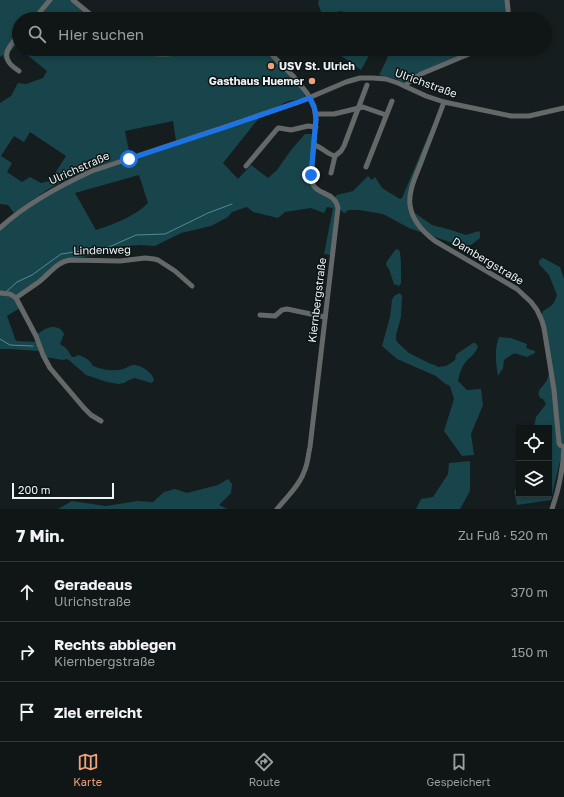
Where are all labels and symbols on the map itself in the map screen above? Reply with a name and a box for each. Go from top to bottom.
place label: USV St. Ulrich [279,59,355,72]
marker: USV St. Ulrich [266,61,276,71]
street label: Ulrichstraße [393,65,459,100]
place label: Gasthaus Huemer [209,74,305,87]
marker: Gasthaus Huemer [307,76,317,86]
street label: Ulrichstraße [46,148,111,187]
route start [120,150,138,168]
route end [302,166,320,184]
street label: Dambergstraße [450,234,526,287]
street label: Lindenweg [73,242,131,257]
street label: Kiernbergstraße [305,257,328,343]
scale bar [12,481,114,500]

